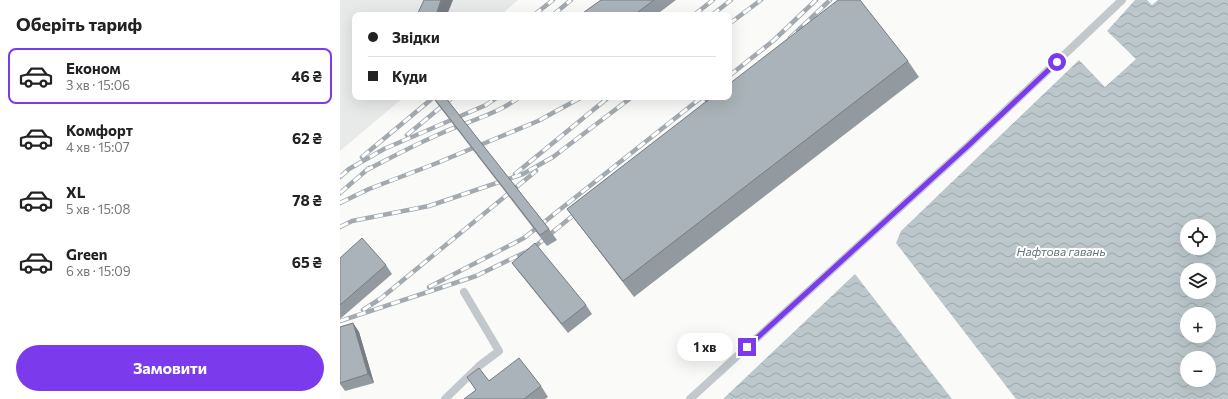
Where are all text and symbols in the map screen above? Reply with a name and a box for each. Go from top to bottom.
text: Оберіть тариф [16,13,142,35]
text: Звідки [392,28,440,46]
route start [1048,53,1066,71]
icon: car [18,58,54,94]
text: Економ [66,59,121,77]
text: 46 ₴ [291,67,322,85]
text: Куди [392,67,427,85]
text: 3 хв · 15:06 [66,77,130,93]
icon: car [18,120,54,156]
text: Комфорт [66,121,133,139]
text: 62 ₴ [292,129,322,147]
text: 4 хв · 15:07 [66,139,130,155]
icon: car [18,182,54,218]
text: XL [66,183,85,201]
text: 78 ₴ [292,191,322,209]
text: 5 хв · 15:08 [66,201,130,217]
map controls [1180,219,1216,387]
button: locate [1180,219,1216,255]
icon: car [18,244,54,280]
water label: Нафтова гавань [1016,244,1106,258]
text: Green [66,245,107,263]
text: 65 ₴ [292,253,322,271]
text: 6 хв · 15:09 [66,263,131,279]
button: layers [1180,263,1216,299]
button: + [1180,307,1216,343]
callout: 1 хв [677,333,733,361]
route end [738,338,756,356]
text: 1 хв [694,339,716,355]
button: Замовити [16,345,324,391]
button: − [1180,351,1216,387]

